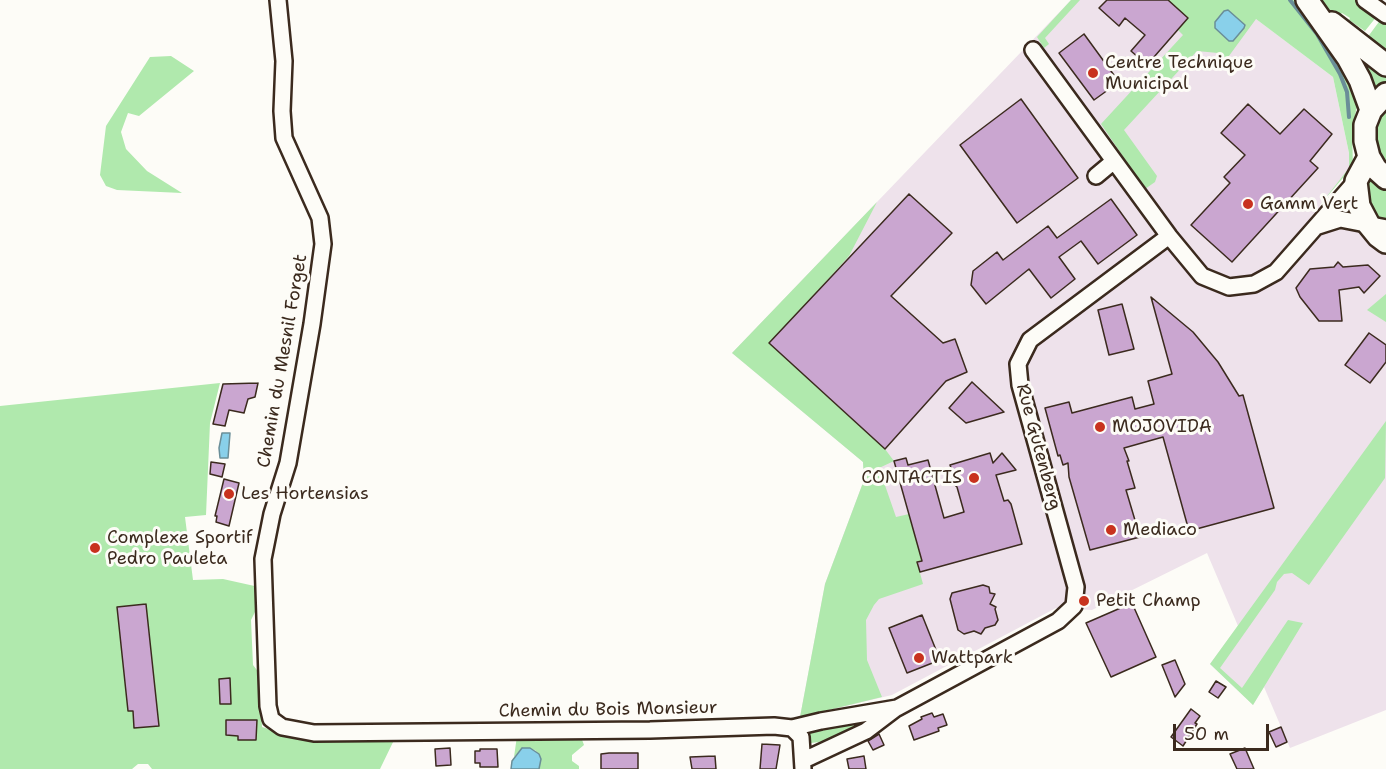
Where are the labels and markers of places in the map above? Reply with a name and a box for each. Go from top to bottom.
place label: Centre Technique Municipal [1105,52,1253,94]
marker: Centre Technique Municipal [1086,66,1100,80]
place label: Gamm Vert [1260,193,1358,215]
marker: Gamm Vert [1241,197,1255,211]
place label: MOJOVIDA [1112,416,1212,438]
marker: MOJOVIDA [1093,420,1107,434]
place label: CONTACTIS [861,467,962,489]
marker: CONTACTIS [967,471,981,485]
place label: Les Hortensias [241,483,369,505]
marker: Les Hortensias [222,487,236,501]
place label: Mediaco [1123,519,1197,541]
marker: Mediaco [1104,523,1118,537]
place label: Complexe Sportif Pedro Pauleta [107,527,252,570]
marker: Complexe Sportif Pedro Pauleta [88,541,102,555]
place label: Petit Champ [1096,590,1201,612]
marker: Petit Champ [1077,594,1091,608]
place label: Wattpark [931,647,1013,669]
marker: Wattpark [912,651,926,665]

